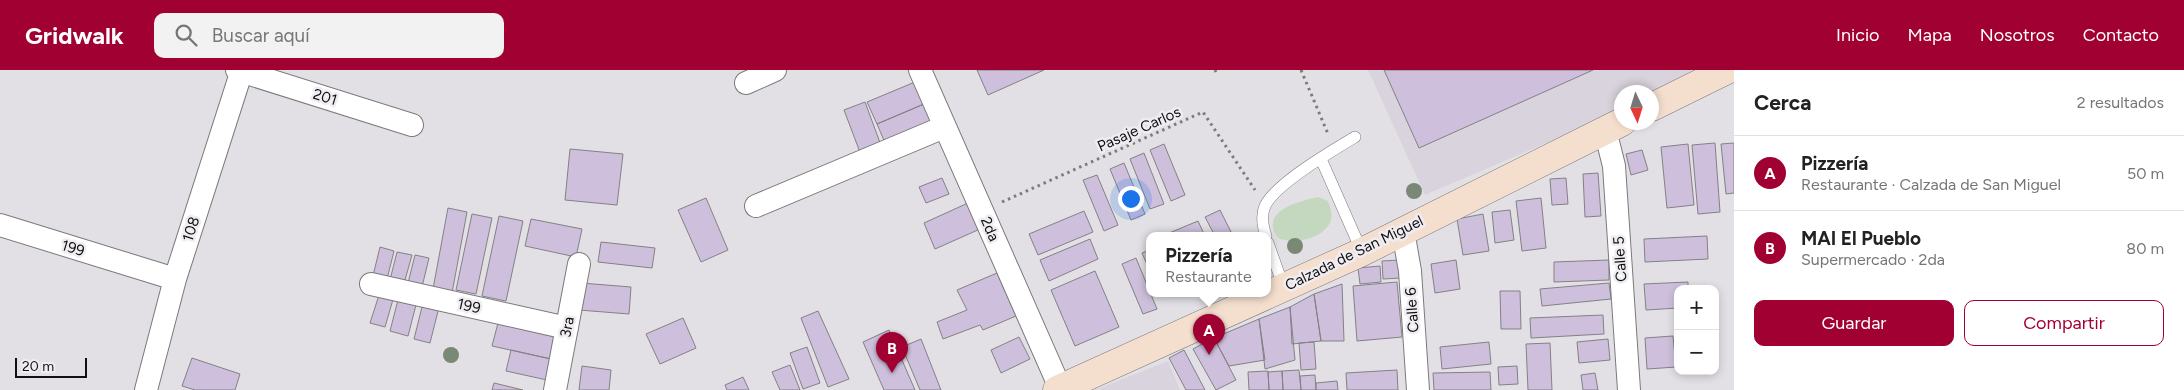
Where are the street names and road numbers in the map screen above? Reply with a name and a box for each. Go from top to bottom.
street label: 201 [311,85,339,109]
street label: Pasaje Carlos [1095,103,1183,155]
street label: Calzada de San Miguel [1282,212,1426,294]
street label: 108 [179,214,203,244]
street label: 2da [977,214,1003,244]
street label: 199 [59,236,87,260]
street label: Calle 5 [1609,236,1631,282]
street label: Calle 6 [1401,286,1423,333]
street label: 199 [456,295,482,317]
street label: 3ra [556,315,578,339]

